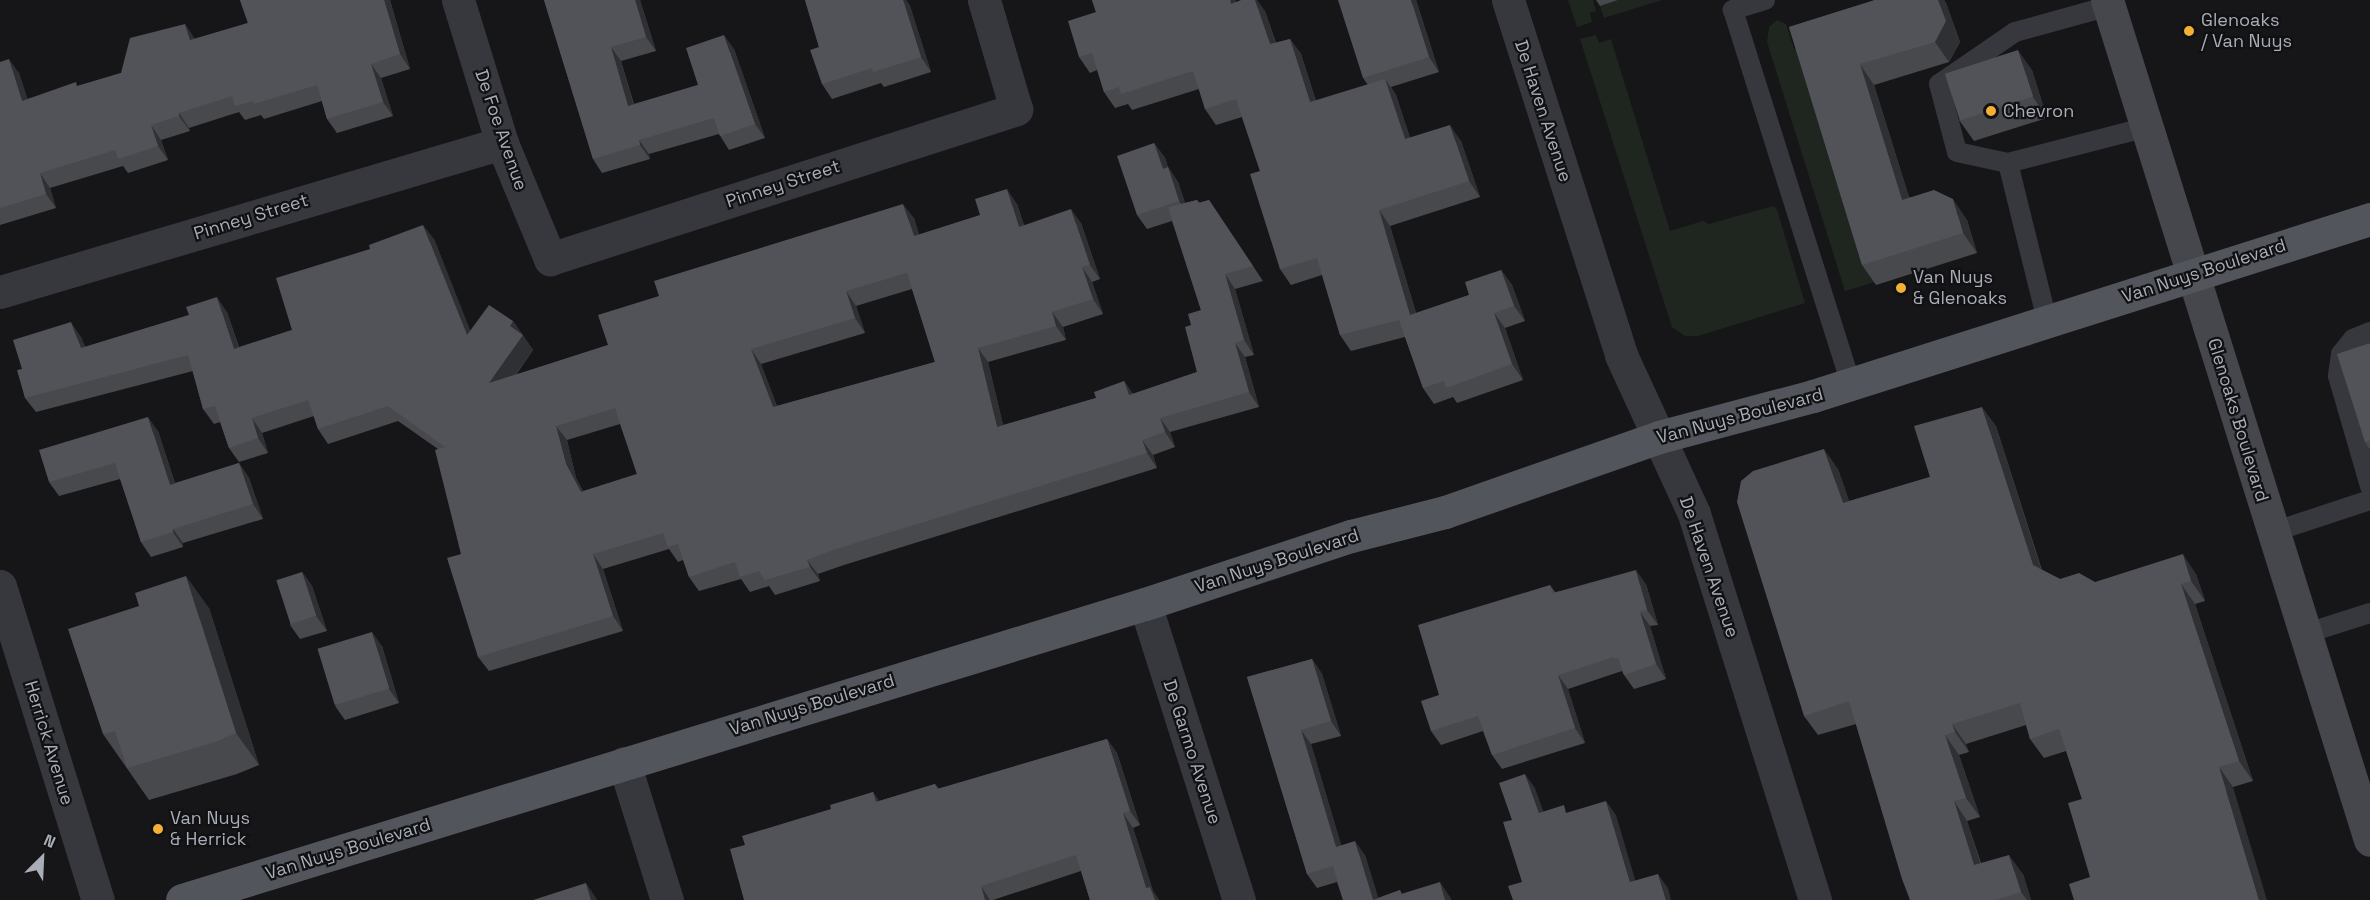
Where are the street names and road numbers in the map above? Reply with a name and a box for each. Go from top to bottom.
street label: De Haven Avenue [1510,37,1576,185]
street label: De Foe Avenue [470,67,532,193]
street label: Pinney Street [723,155,843,213]
street label: Pinney Street [191,189,311,245]
street label: Van Nuys Boulevard [2119,234,2289,308]
street label: Glenoaks Boulevard [2203,336,2273,504]
street label: Van Nuys Boulevard [1655,383,1825,449]
street label: De Haven Avenue [1675,493,1743,641]
street label: Van Nuys Boulevard [1192,524,1362,598]
street label: Van Nuys Boulevard [727,670,897,740]
street label: De Garmo Avenue [1158,677,1226,827]
street label: Herrick Avenue [20,678,78,808]
street label: Van Nuys Boulevard [263,814,433,884]

